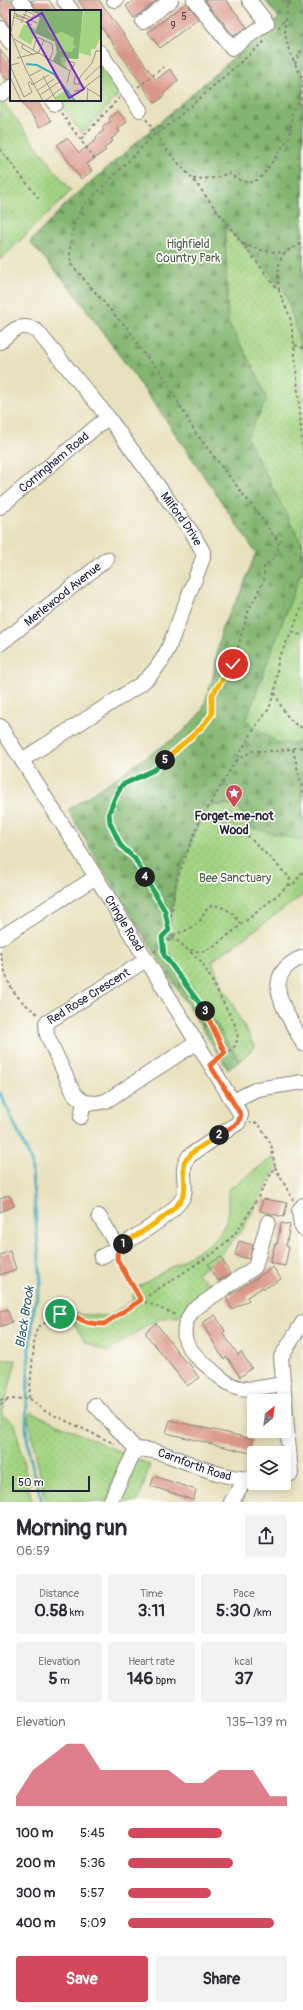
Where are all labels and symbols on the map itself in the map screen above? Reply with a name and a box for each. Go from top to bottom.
inset map [10,10,101,101]
house number: 5 [181,11,187,23]
house number: 9 [170,20,176,32]
park label: Highfield Country Park [156,237,220,266]
street label: Corringham Road [16,429,92,496]
street label: Milford Drive [157,489,206,548]
street label: Merlewood Avenue [21,559,104,629]
pin [216,647,250,681]
pin: 5 [155,750,175,770]
place icon: Forget-me-not Wood [224,783,244,808]
place label: Forget-me-not Wood [194,809,275,838]
pin: 4 [135,867,155,887]
park label: Bee Sanctuary [199,871,271,886]
street label: Cringle Road [101,892,147,954]
street label: Red Rose Crescent [44,965,133,1028]
pin: 3 [195,1001,215,1021]
pin: 2 [209,1125,229,1145]
pin: 1 [113,1234,133,1254]
water label: Black Brook [12,1283,38,1349]
pin [43,1297,77,1331]
north arrow [247,1394,291,1438]
street label: Carnforth Road [156,1445,233,1484]
scale bar [12,1474,90,1493]

